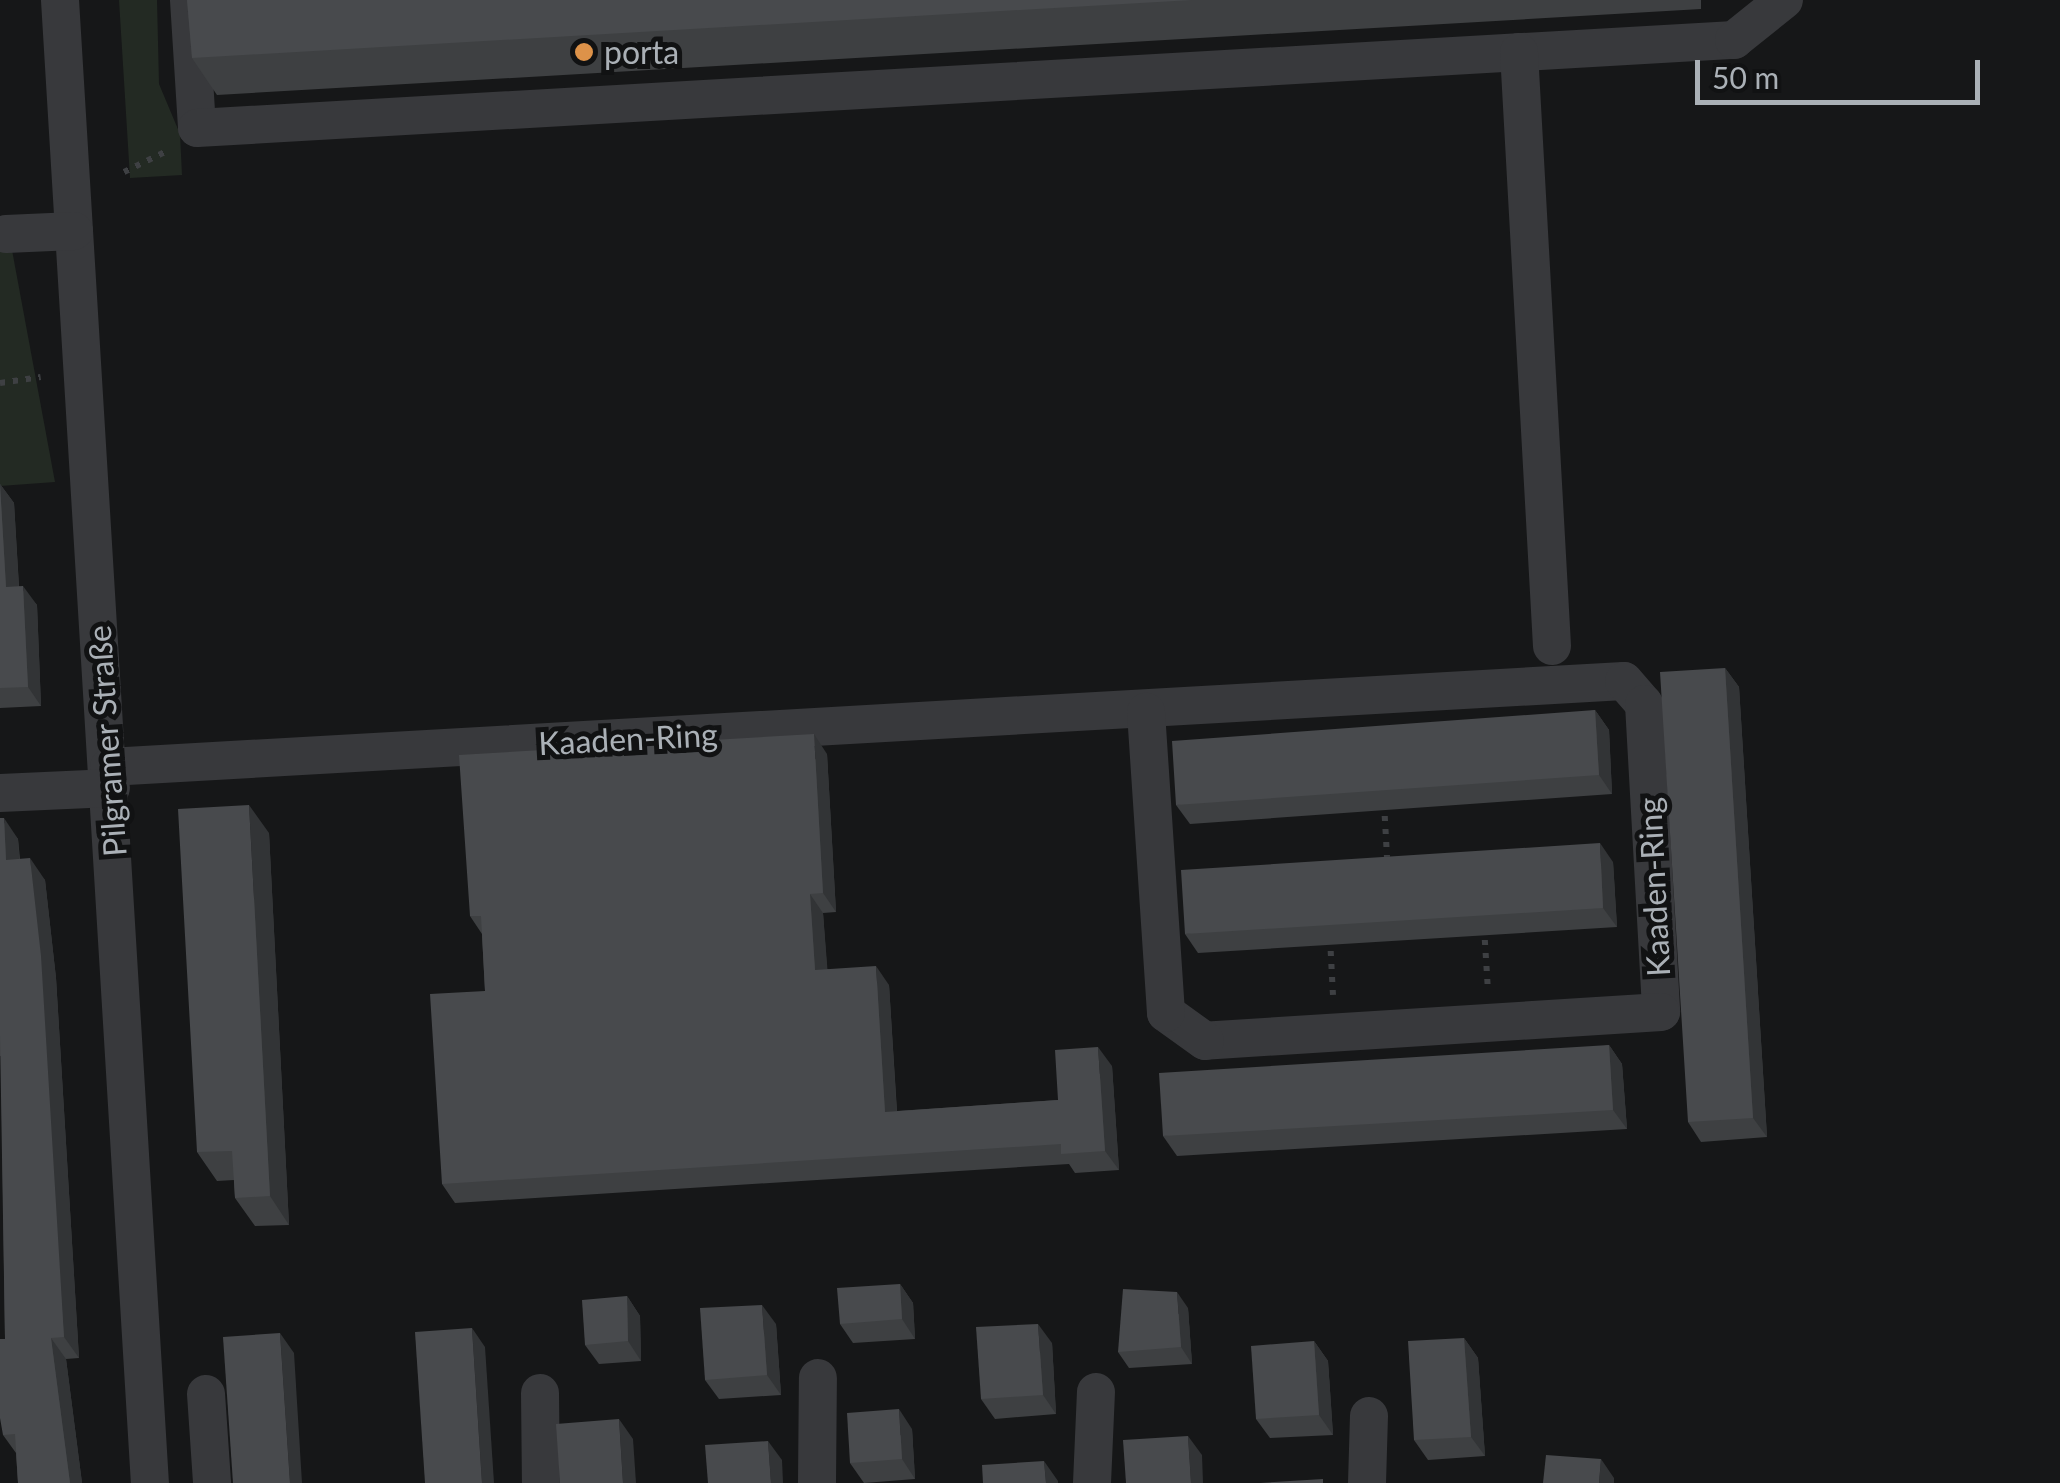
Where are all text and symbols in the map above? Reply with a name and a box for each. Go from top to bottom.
place label: porta [604,33,679,71]
scale bar [1700,40,1985,102]
marker: porta [573,41,595,63]
text: 50 m [1712,59,1779,95]
street label: Pilgramer Straße [80,624,134,858]
street label: Kaaden-Ring [537,715,719,763]
street label: Kaaden-Ring [1630,796,1678,978]

